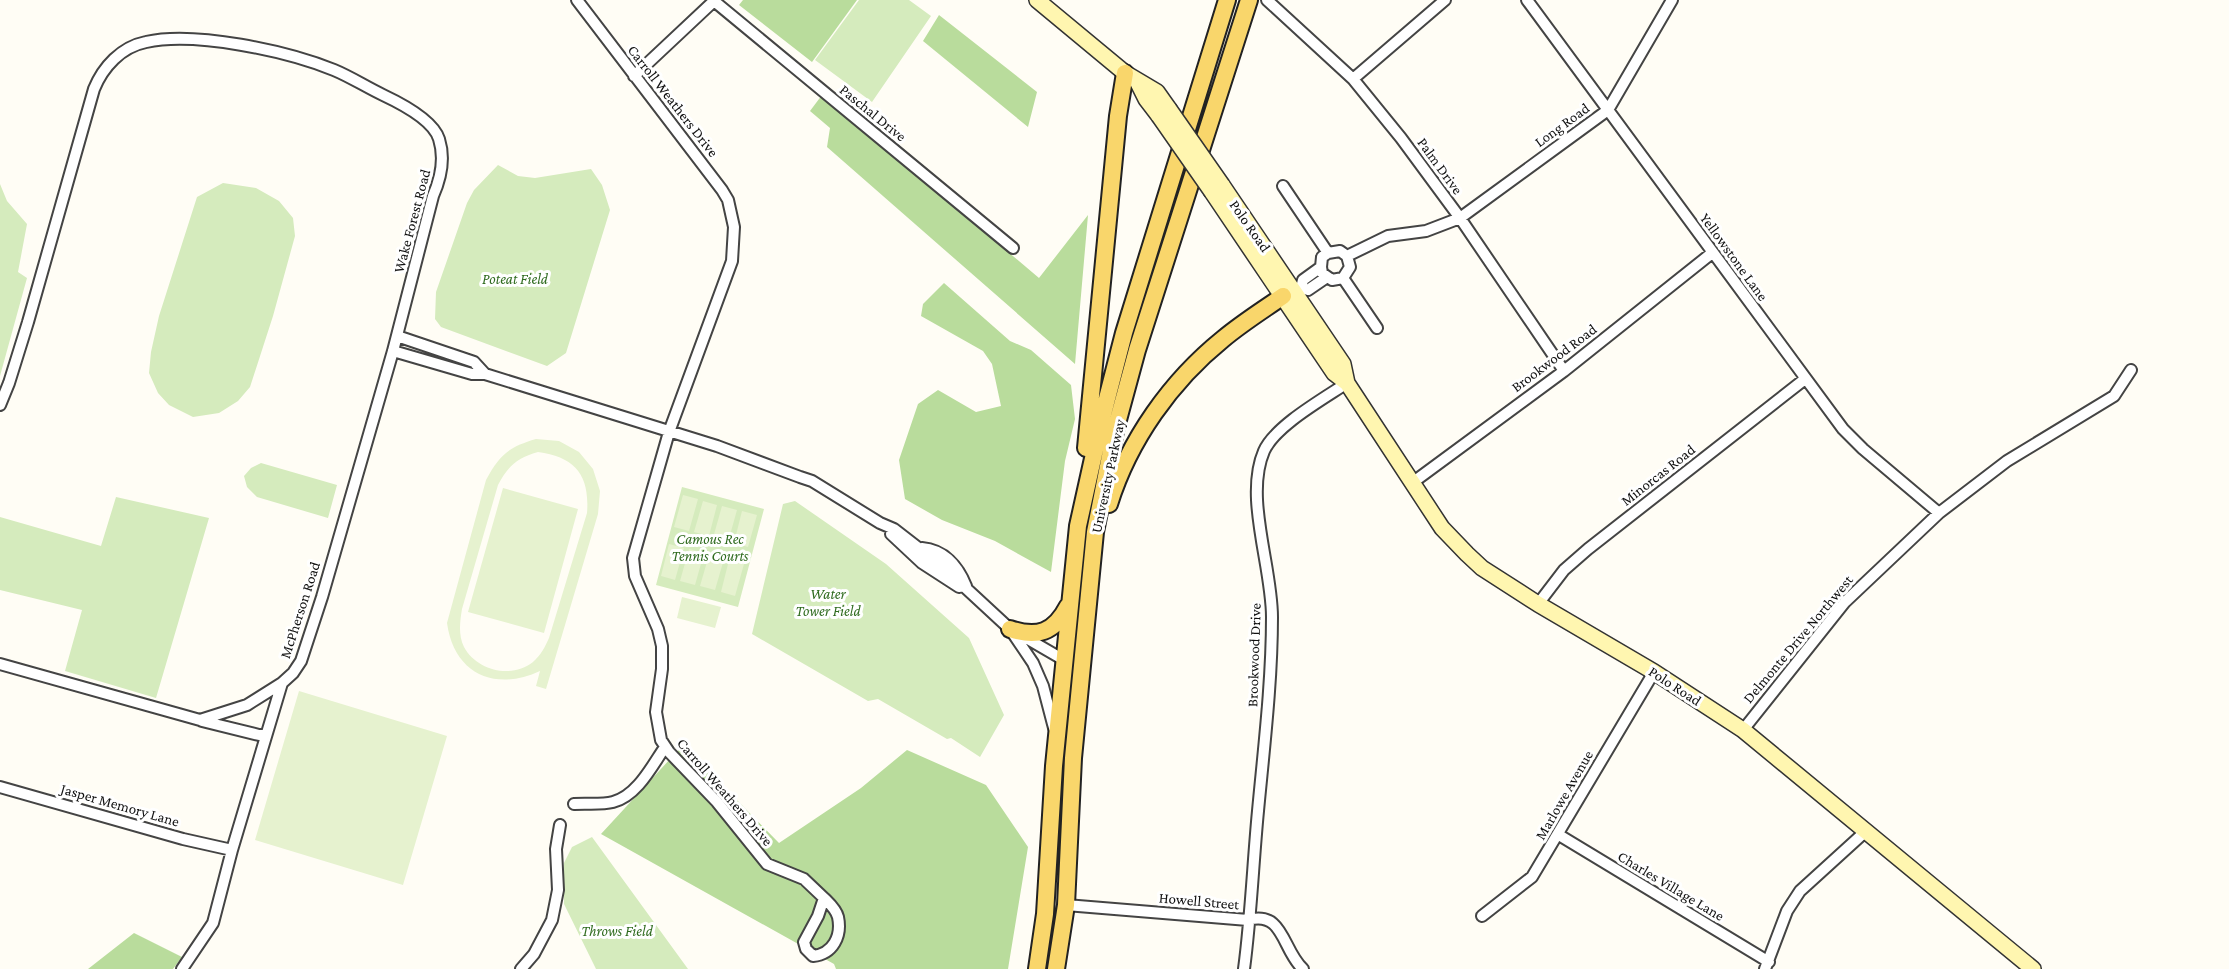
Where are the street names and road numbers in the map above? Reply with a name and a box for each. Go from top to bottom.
street label: Carroll Weathers Drive [625,42,722,160]
street label: Paschal Drive [837,81,910,145]
street label: Long Road [1532,100,1593,151]
street label: Palm Drive [1414,135,1466,198]
street label: Wake Forest Road [390,167,434,275]
street label: Polo Road [1226,197,1274,255]
street label: Yellowstone Lane [1697,210,1771,304]
street label: Brookwood Road [1508,321,1600,395]
street label: University Parkway [1088,418,1129,535]
street label: Minorcas Road [1618,441,1698,509]
street label: McPherson Road [277,560,323,660]
street label: Delmonte Drive Northwest [1740,571,1857,706]
street label: Brookwood Drive [1244,602,1264,707]
street label: Polo Road [1646,663,1704,709]
street label: Carroll Weathers Drive [674,735,776,849]
street label: Marlowe Avenue [1532,747,1596,843]
street label: Jasper Memory Lane [57,780,182,831]
street label: Charles Village Lane [1614,848,1727,925]
street label: Howell Street [1158,890,1241,913]

